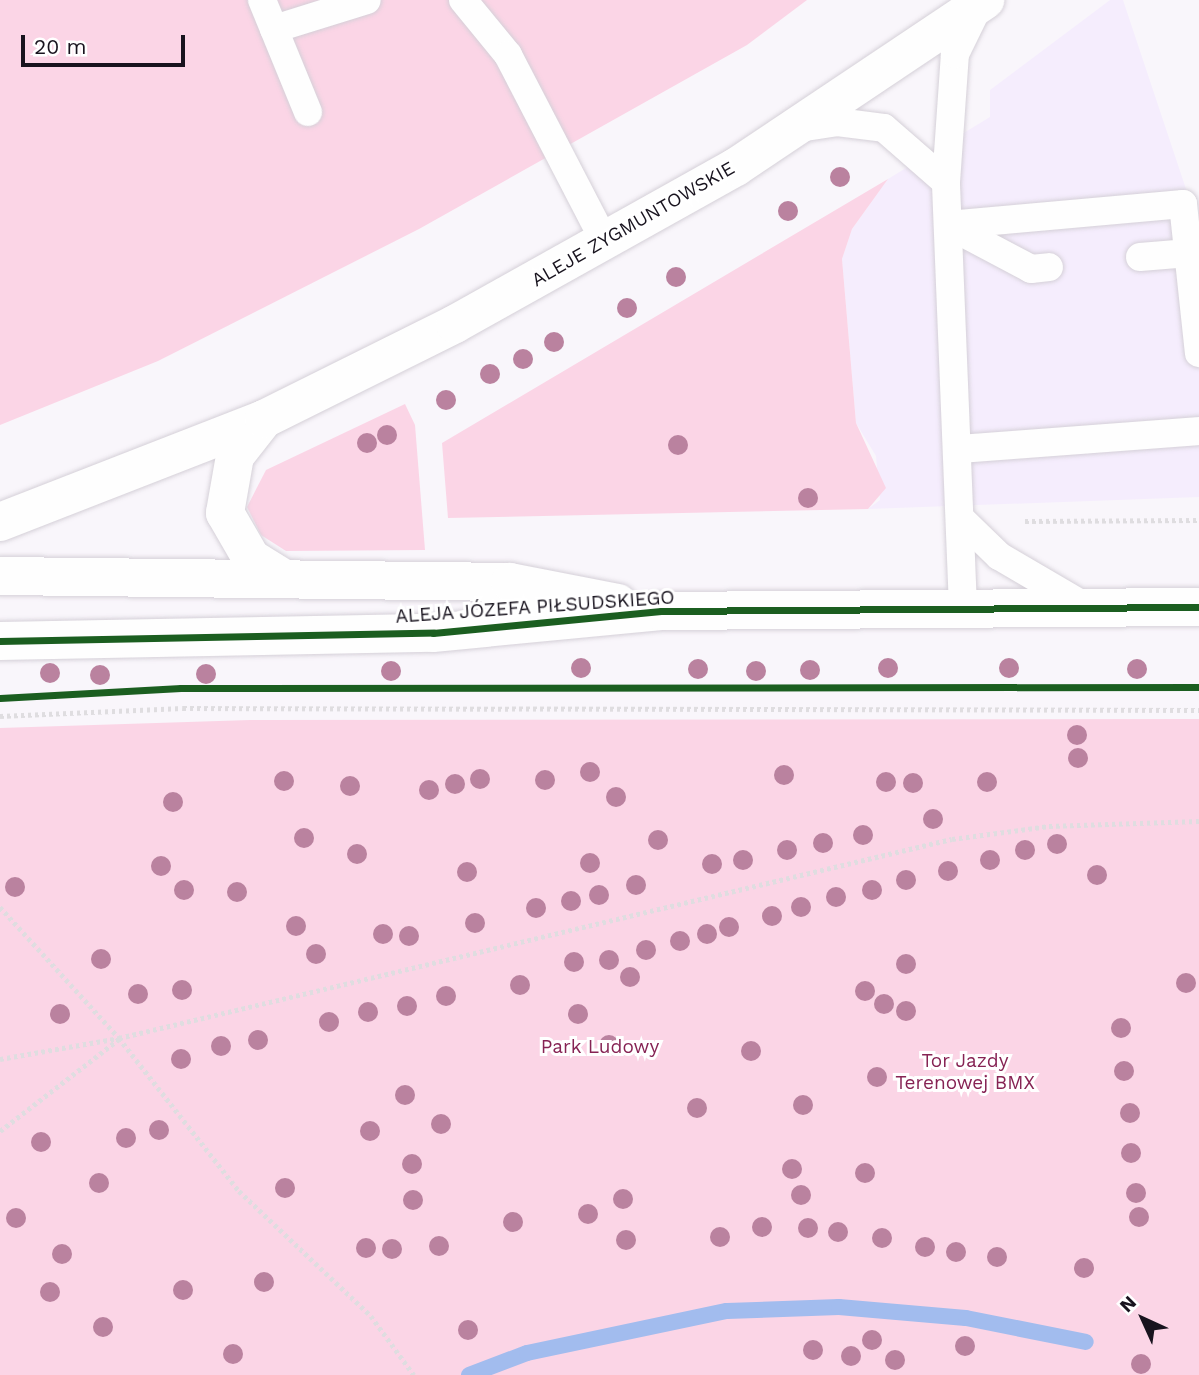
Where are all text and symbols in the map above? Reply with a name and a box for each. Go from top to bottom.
scale bar [24,21,189,65]
text: 20 m [34,34,86,59]
street label: ALEJE ZYGMUNTOWSKIE [527,156,739,292]
street label: ALEJA JÓZEFA PIŁSUDSKIEGO [394,586,676,628]
park label: Park Ludowy [541,1036,659,1058]
park label: Tor Jazdy Terenowej BMX [895,1050,1035,1094]
north arrow [1108,1284,1178,1354]
text: N [1115,1291,1141,1317]

